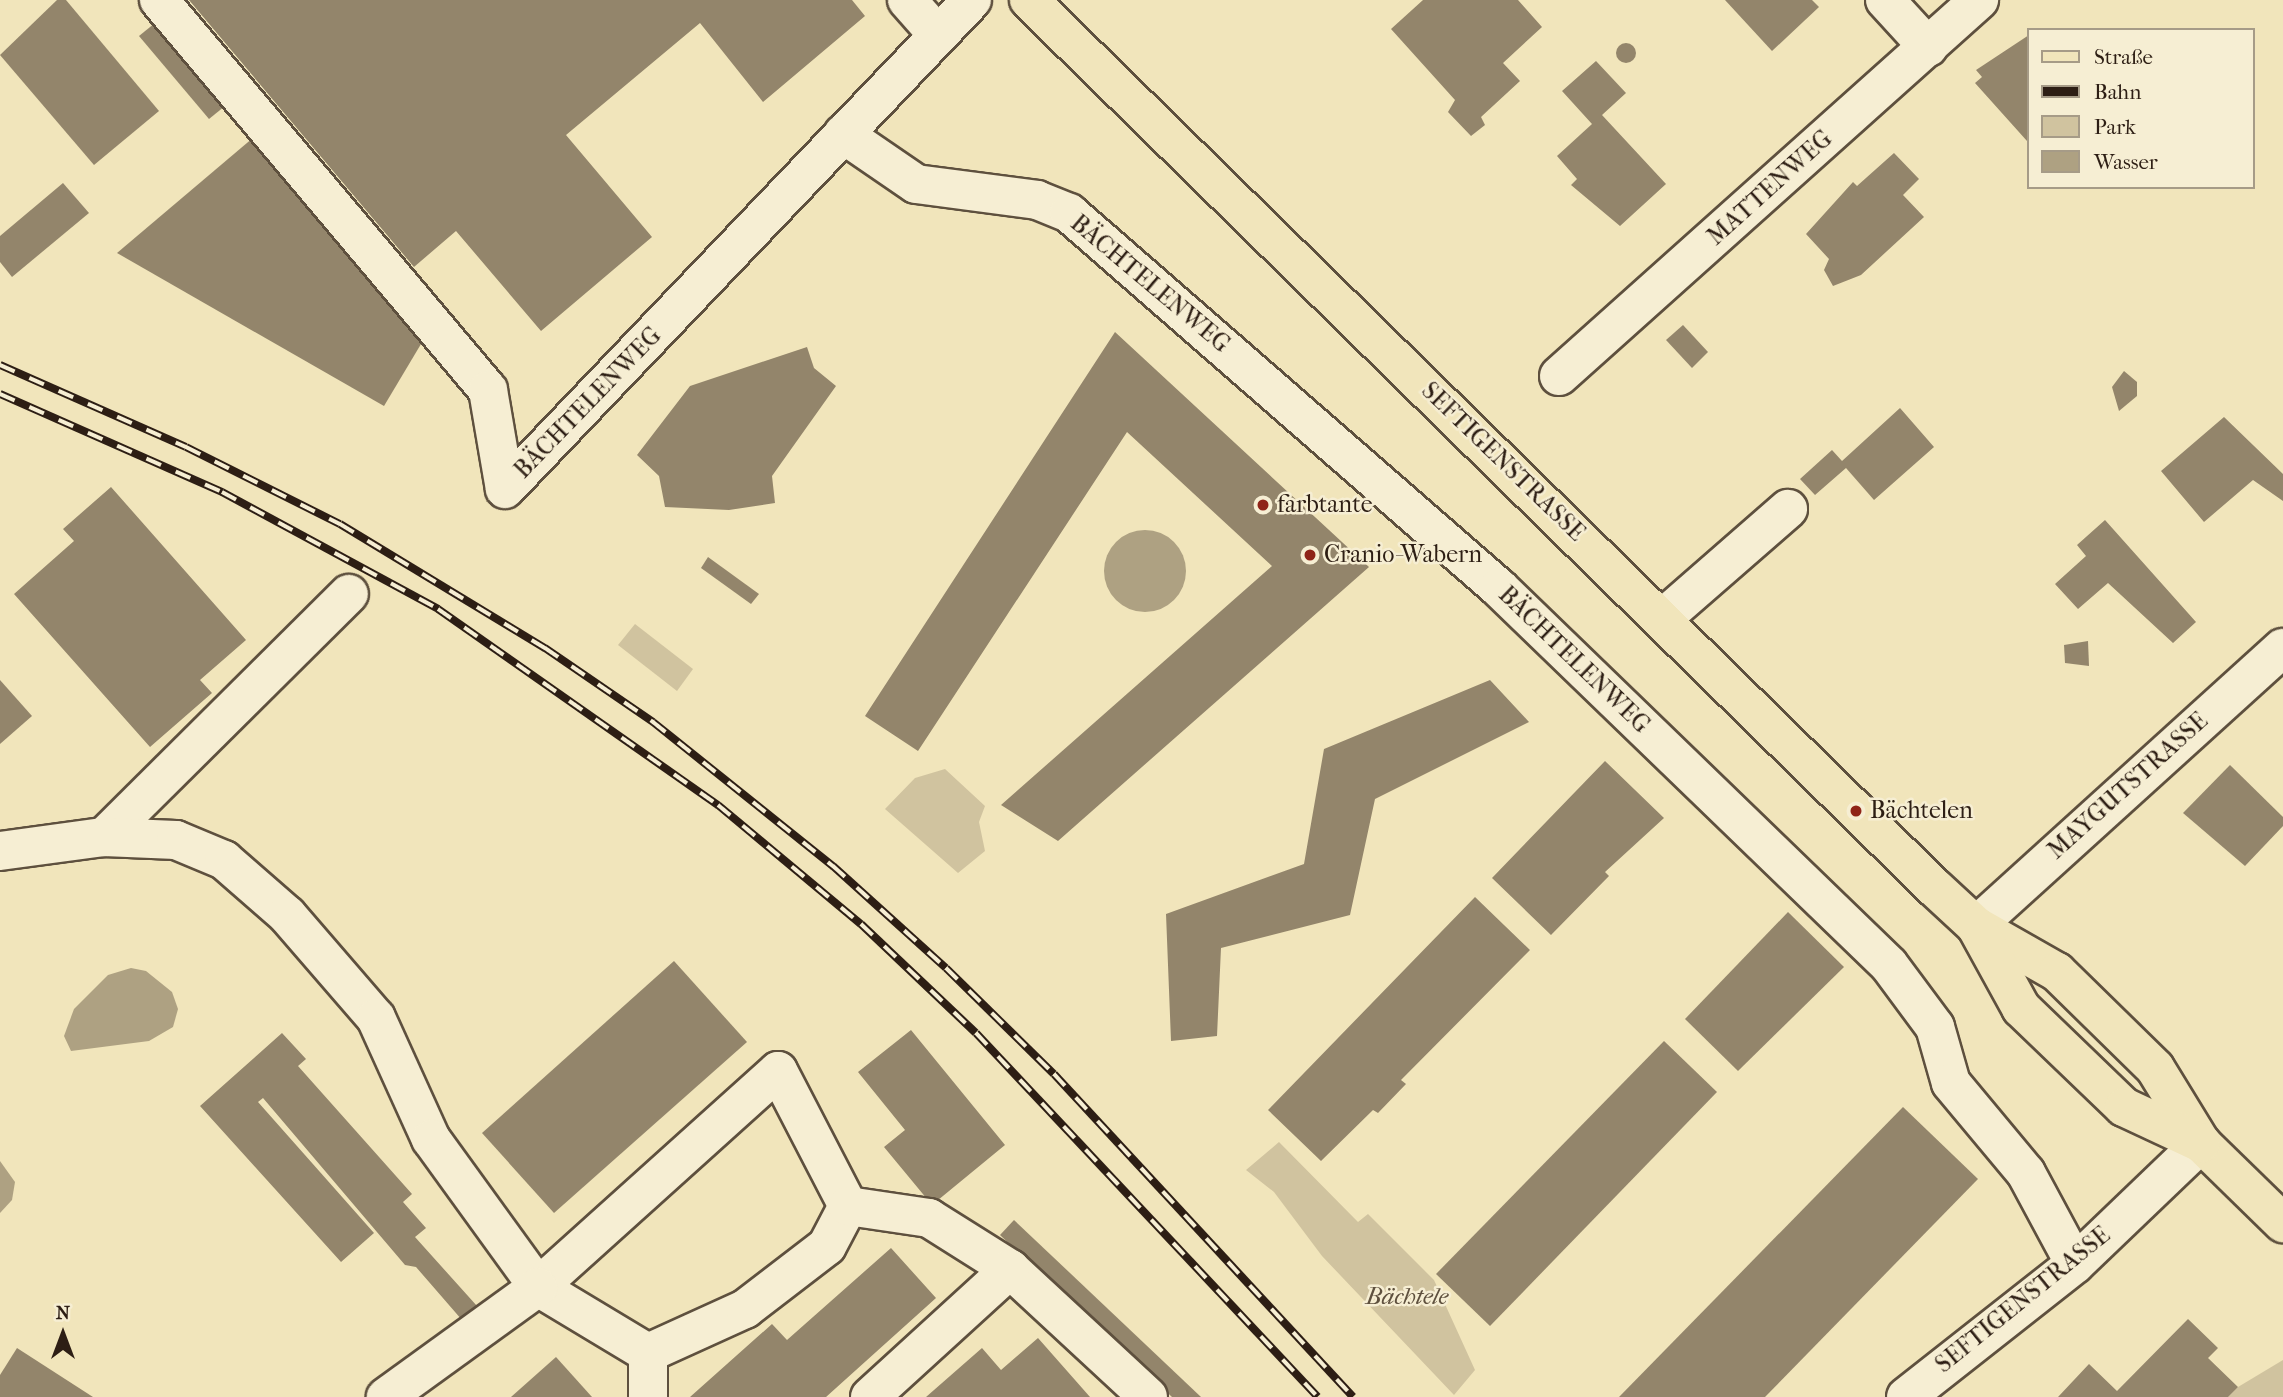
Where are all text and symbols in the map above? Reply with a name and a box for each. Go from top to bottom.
legend [2028,28,2255,189]
text: Straße [2094,45,2153,69]
text: Bahn [2094,80,2141,104]
text: Park [2094,115,2136,139]
street label: MATTENWEG [1702,124,1838,252]
text: Wasser [2094,150,2158,174]
street label: BÄCHTELENWEG [1064,209,1236,359]
street label: BÄCHTELENWEG [508,321,668,485]
street label: SEFTIGENSTRASSE [1415,377,1591,547]
place label: farbtante [1277,491,1373,519]
marker: farbtante [1255,497,1271,513]
place label: Cranio-Wabern [1324,541,1482,569]
marker: Cranio-Wabern [1302,547,1318,563]
street label: BÄCHTELENWEG [1492,580,1656,740]
street label: MAYGUTSTRASSE [2042,707,2214,865]
place label: Bächtelen [1870,797,1973,825]
marker: Bächtelen [1848,803,1864,819]
street label: SEFTIGENSTRASSE [1930,1221,2116,1379]
park label: Bächtele [1366,1283,1448,1311]
north arrow [28,1299,98,1369]
text: N [56,1302,70,1324]

